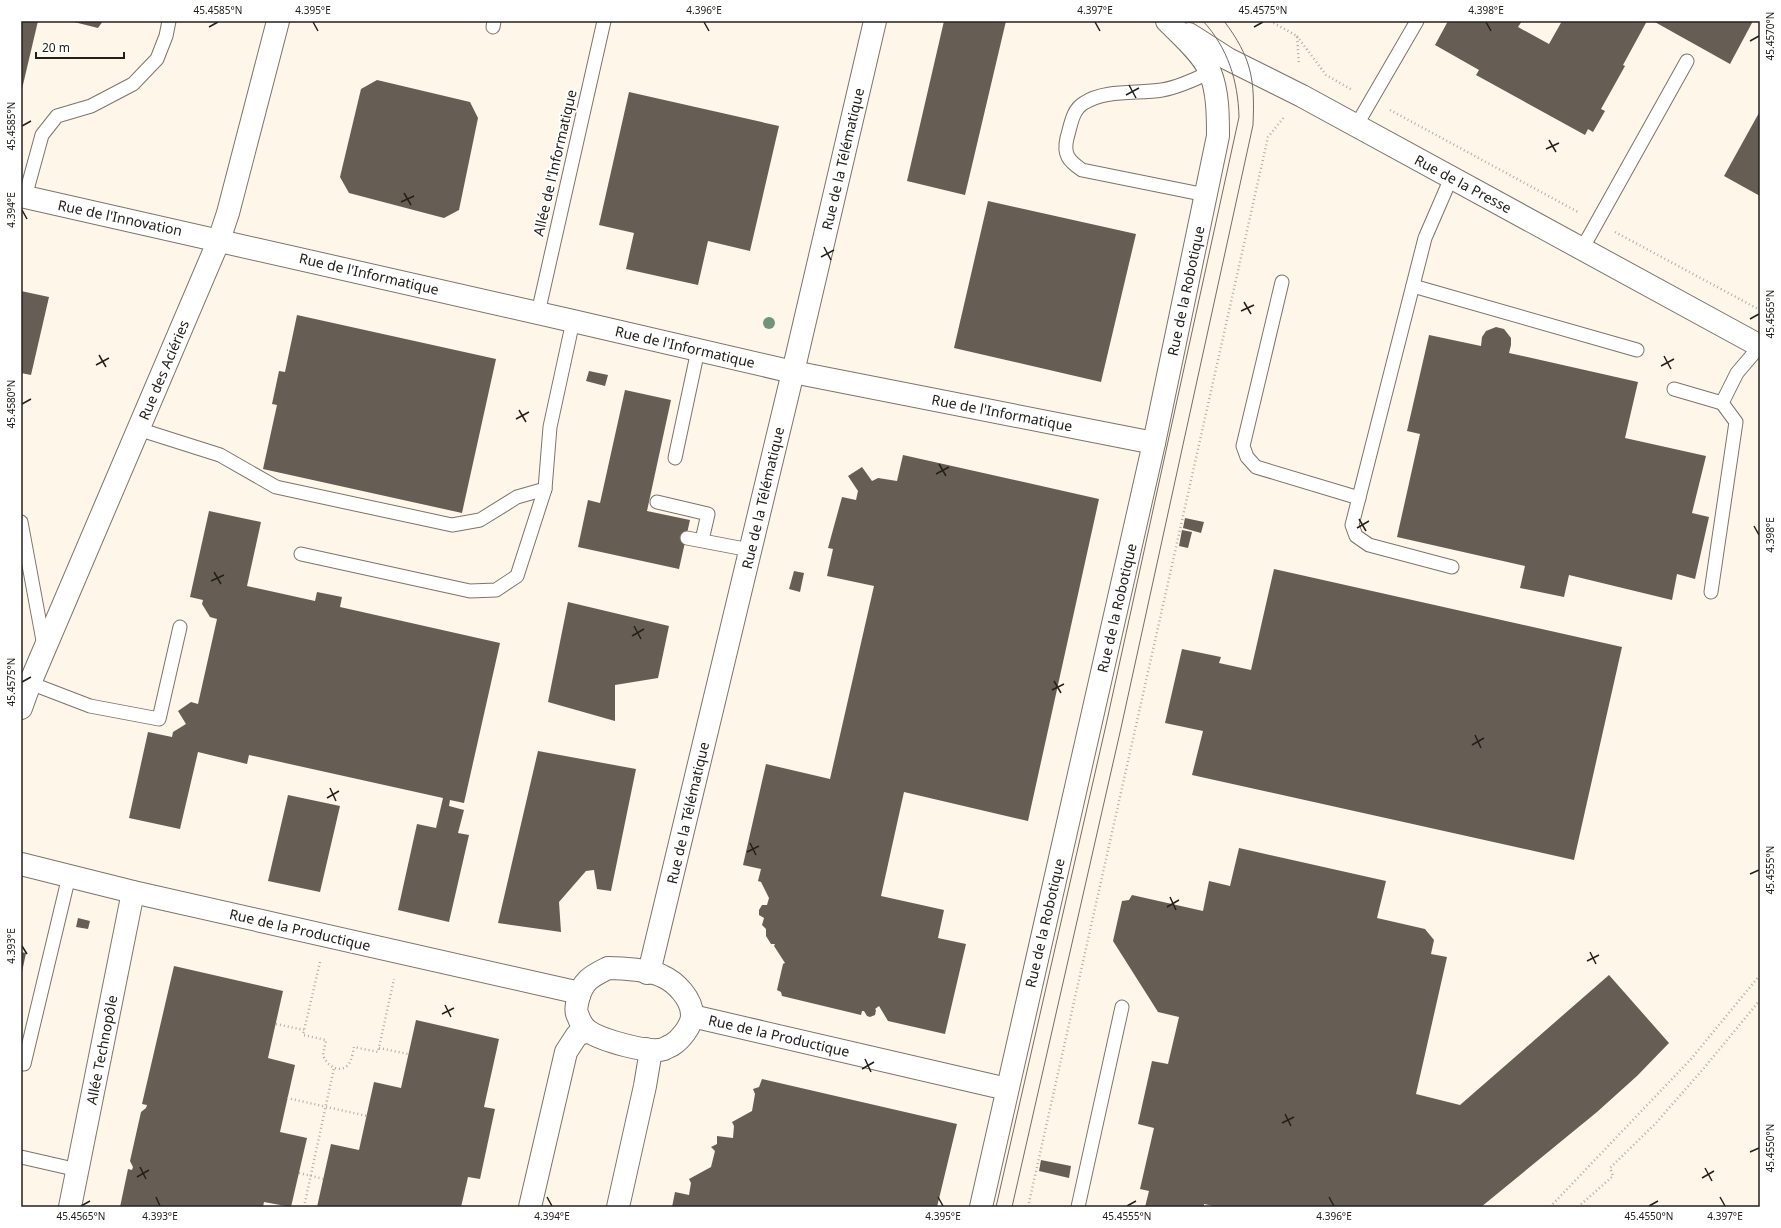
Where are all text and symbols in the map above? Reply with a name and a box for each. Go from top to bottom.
text: 45.4585°N [194,3,242,17]
text: 4.395°E [295,3,331,17]
text: 4.396°E [686,3,722,17]
text: 4.397°E [1077,3,1113,17]
text: 45.4575°N [1239,3,1287,17]
text: 4.398°E [1468,3,1504,17]
text: 45.4570°N [1763,12,1777,60]
scale bar [36,34,124,60]
text: 20 m [42,39,70,56]
street label: Rue de la Télématique [817,86,868,232]
street label: Allée de l'Informatique [528,88,581,238]
text: 45.4585°N [4,102,18,150]
street label: Rue de la Presse [1411,150,1515,217]
text: 4.394°E [4,192,18,228]
street label: Rue de l'Innovation [56,195,184,240]
street label: Rue de la Robotique [1162,224,1209,358]
street label: Rue de l'Informatique [297,248,441,299]
text: 45.4565°N [1763,290,1777,338]
street label: Rue des Aciéries [134,317,193,423]
street label: Rue de l'Informatique [613,321,757,372]
text: 45.4580°N [4,380,18,428]
street label: Rue de l'Informatique [930,390,1074,436]
street label: Rue de la Télématique [737,425,788,571]
text: 4.398°E [1763,517,1777,553]
street label: Rue de la Robotique [1092,541,1141,674]
text: 45.4575°N [4,658,18,706]
street label: Rue de la Télématique [662,740,713,886]
text: 45.4555°N [1763,846,1777,894]
street label: Rue de la Robotique [1020,856,1069,989]
street label: Rue de la Productique [228,904,373,955]
text: 4.393°E [4,928,18,964]
street label: Allée Technopôle [82,993,121,1106]
street label: Rue de la Productique [707,1010,852,1061]
text: 45.4550°N [1763,1124,1777,1172]
text: 45.4565°N [57,1209,105,1223]
text: 4.393°E [142,1209,178,1223]
text: 4.394°E [534,1209,570,1223]
text: 4.395°E [925,1209,961,1223]
text: 45.4555°N [1103,1209,1151,1223]
text: 4.396°E [1316,1209,1352,1223]
text: 45.4550°N [1625,1209,1673,1223]
text: 4.397°E [1707,1209,1743,1223]

